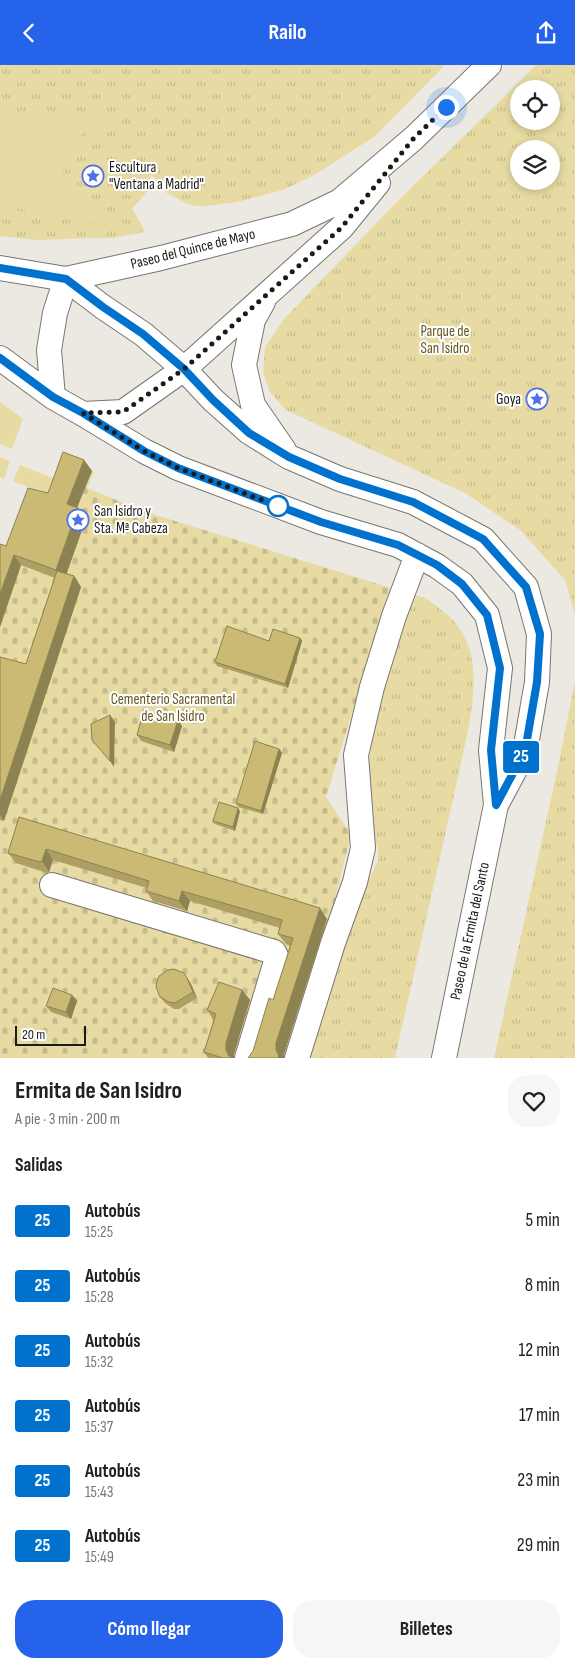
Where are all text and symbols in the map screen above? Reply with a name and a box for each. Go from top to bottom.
icon: back [15,19,43,47]
text: Railo [268,19,307,46]
icon: share [532,19,560,47]
map controls [510,80,560,190]
button: locate [510,80,560,130]
your location [434,95,459,120]
button: layers [510,140,560,190]
place label: Escultura "Ventana a Madrid" [109,158,204,194]
place icon: Escultura "Ventana a Madrid" [81,164,105,188]
street label: Paseo del Quince de Mayo [129,224,257,274]
park label: Parque de San Isidro [420,322,470,358]
place icon: Goya [525,387,549,411]
place label: Goya [496,390,521,409]
unlabelled marker [267,495,289,517]
place label: San Isidro y Sta. Mª Cabeza [94,502,168,538]
place icon: San Isidro y Sta. Mª Cabeza [66,508,90,532]
park label: Cementerio Sacramental de San Isidro [111,690,235,726]
line badge: 25 [498,741,544,773]
text: 25 [513,746,529,767]
street label: Paseo de la Ermita del Santo [446,861,494,1001]
scale bar [15,1023,86,1046]
text: 20 m [22,1026,45,1043]
button: heart [508,1075,560,1127]
text: Ermita de San Isidro [15,1076,182,1105]
text: A pie · 3 min · 200 m [15,1110,120,1129]
text: Salidas [15,1154,63,1177]
text: Autobús [85,1200,141,1223]
text: 5 min [525,1209,560,1232]
text: 25 [35,1210,50,1231]
text: 15:25 [85,1223,113,1242]
text: Autobús [85,1265,141,1288]
text: 8 min [525,1274,560,1297]
text: 25 [35,1275,50,1296]
text: 15:28 [85,1288,114,1307]
text: Autobús [85,1330,141,1353]
text: 12 min [518,1339,560,1362]
text: 25 [35,1340,50,1361]
text: 15:32 [85,1353,113,1372]
text: Autobús [85,1395,141,1418]
text: 17 min [519,1404,560,1427]
text: 25 [35,1405,50,1426]
text: 15:37 [85,1418,113,1437]
text: Autobús [85,1460,141,1483]
text: 23 min [517,1469,560,1492]
text: 25 [35,1470,50,1491]
text: 15:43 [85,1483,114,1502]
text: Autobús [85,1525,141,1548]
text: 29 min [517,1534,560,1557]
text: 25 [35,1535,50,1556]
text: 15:49 [85,1548,114,1567]
button: Cómo llegar [15,1600,283,1658]
button: Billetes [293,1600,560,1658]

